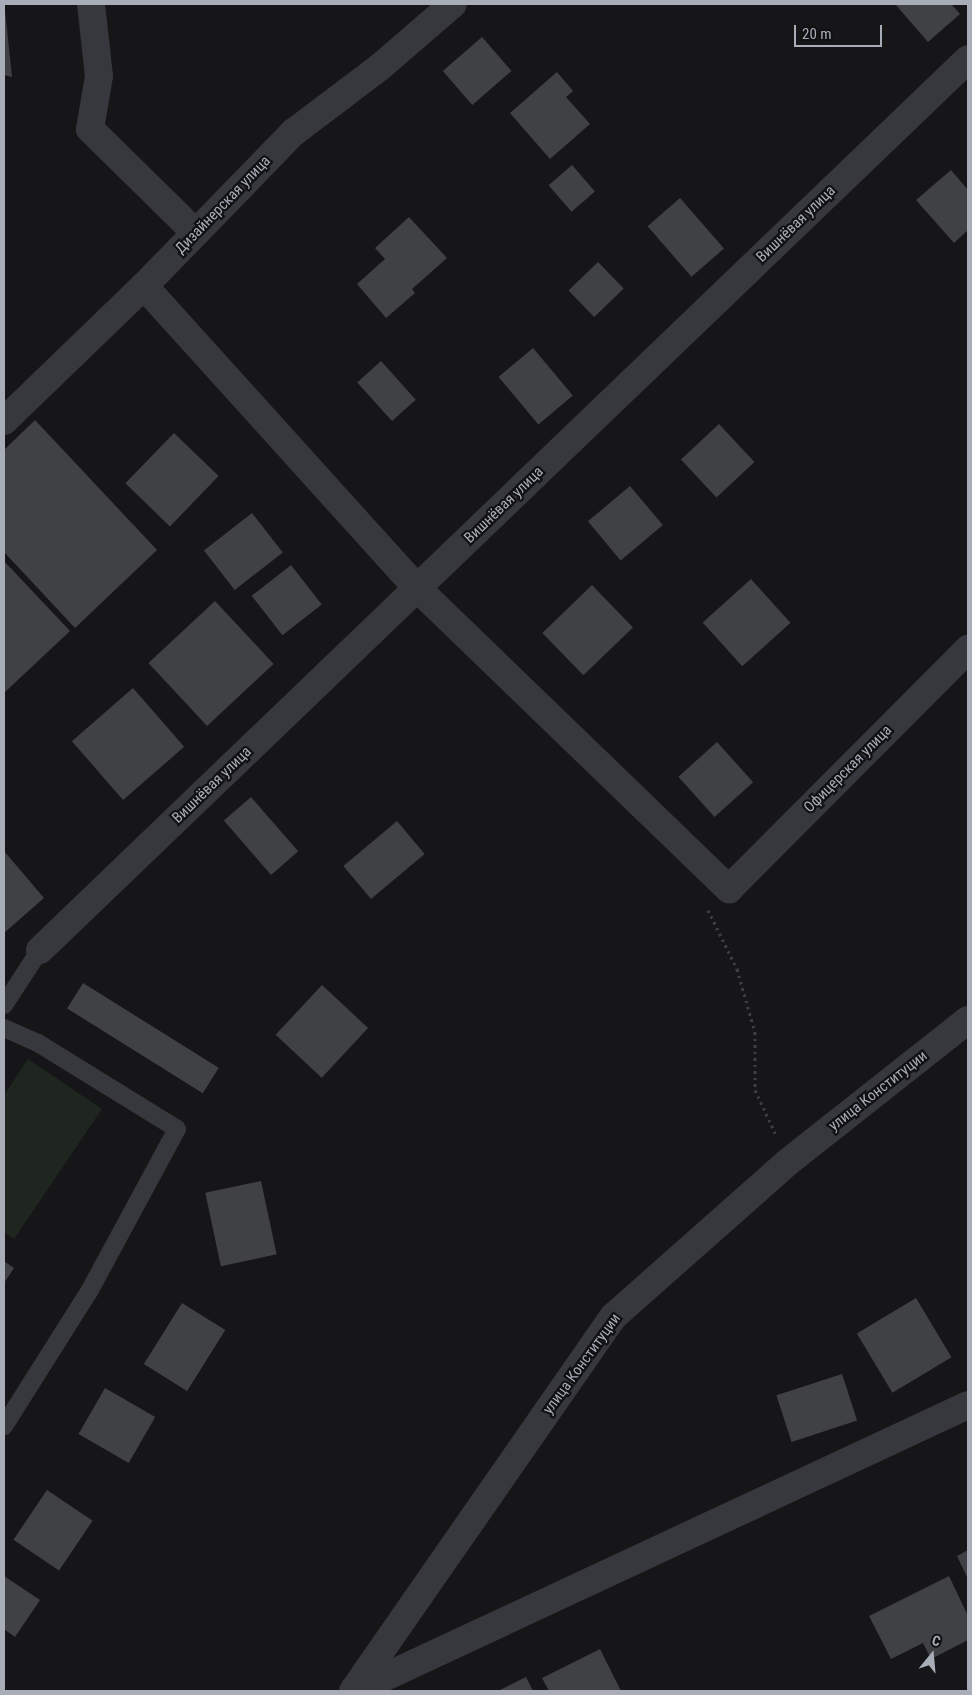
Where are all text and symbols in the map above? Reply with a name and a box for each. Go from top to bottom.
scale bar [797,15,884,47]
text: 20 m [802,25,832,43]
street label: Дизайнерская улица [172,152,274,258]
street label: Вишнёвая улица [753,182,839,266]
street label: Вишнёвая улица [461,463,547,547]
street label: Офицерская улица [800,721,896,817]
street label: Вишнёвая улица [169,743,255,827]
street label: улица Конституции [825,1047,931,1135]
street label: улица Конституции [539,1310,625,1418]
north arrow [907,1630,957,1680]
text: С [930,1632,943,1649]

